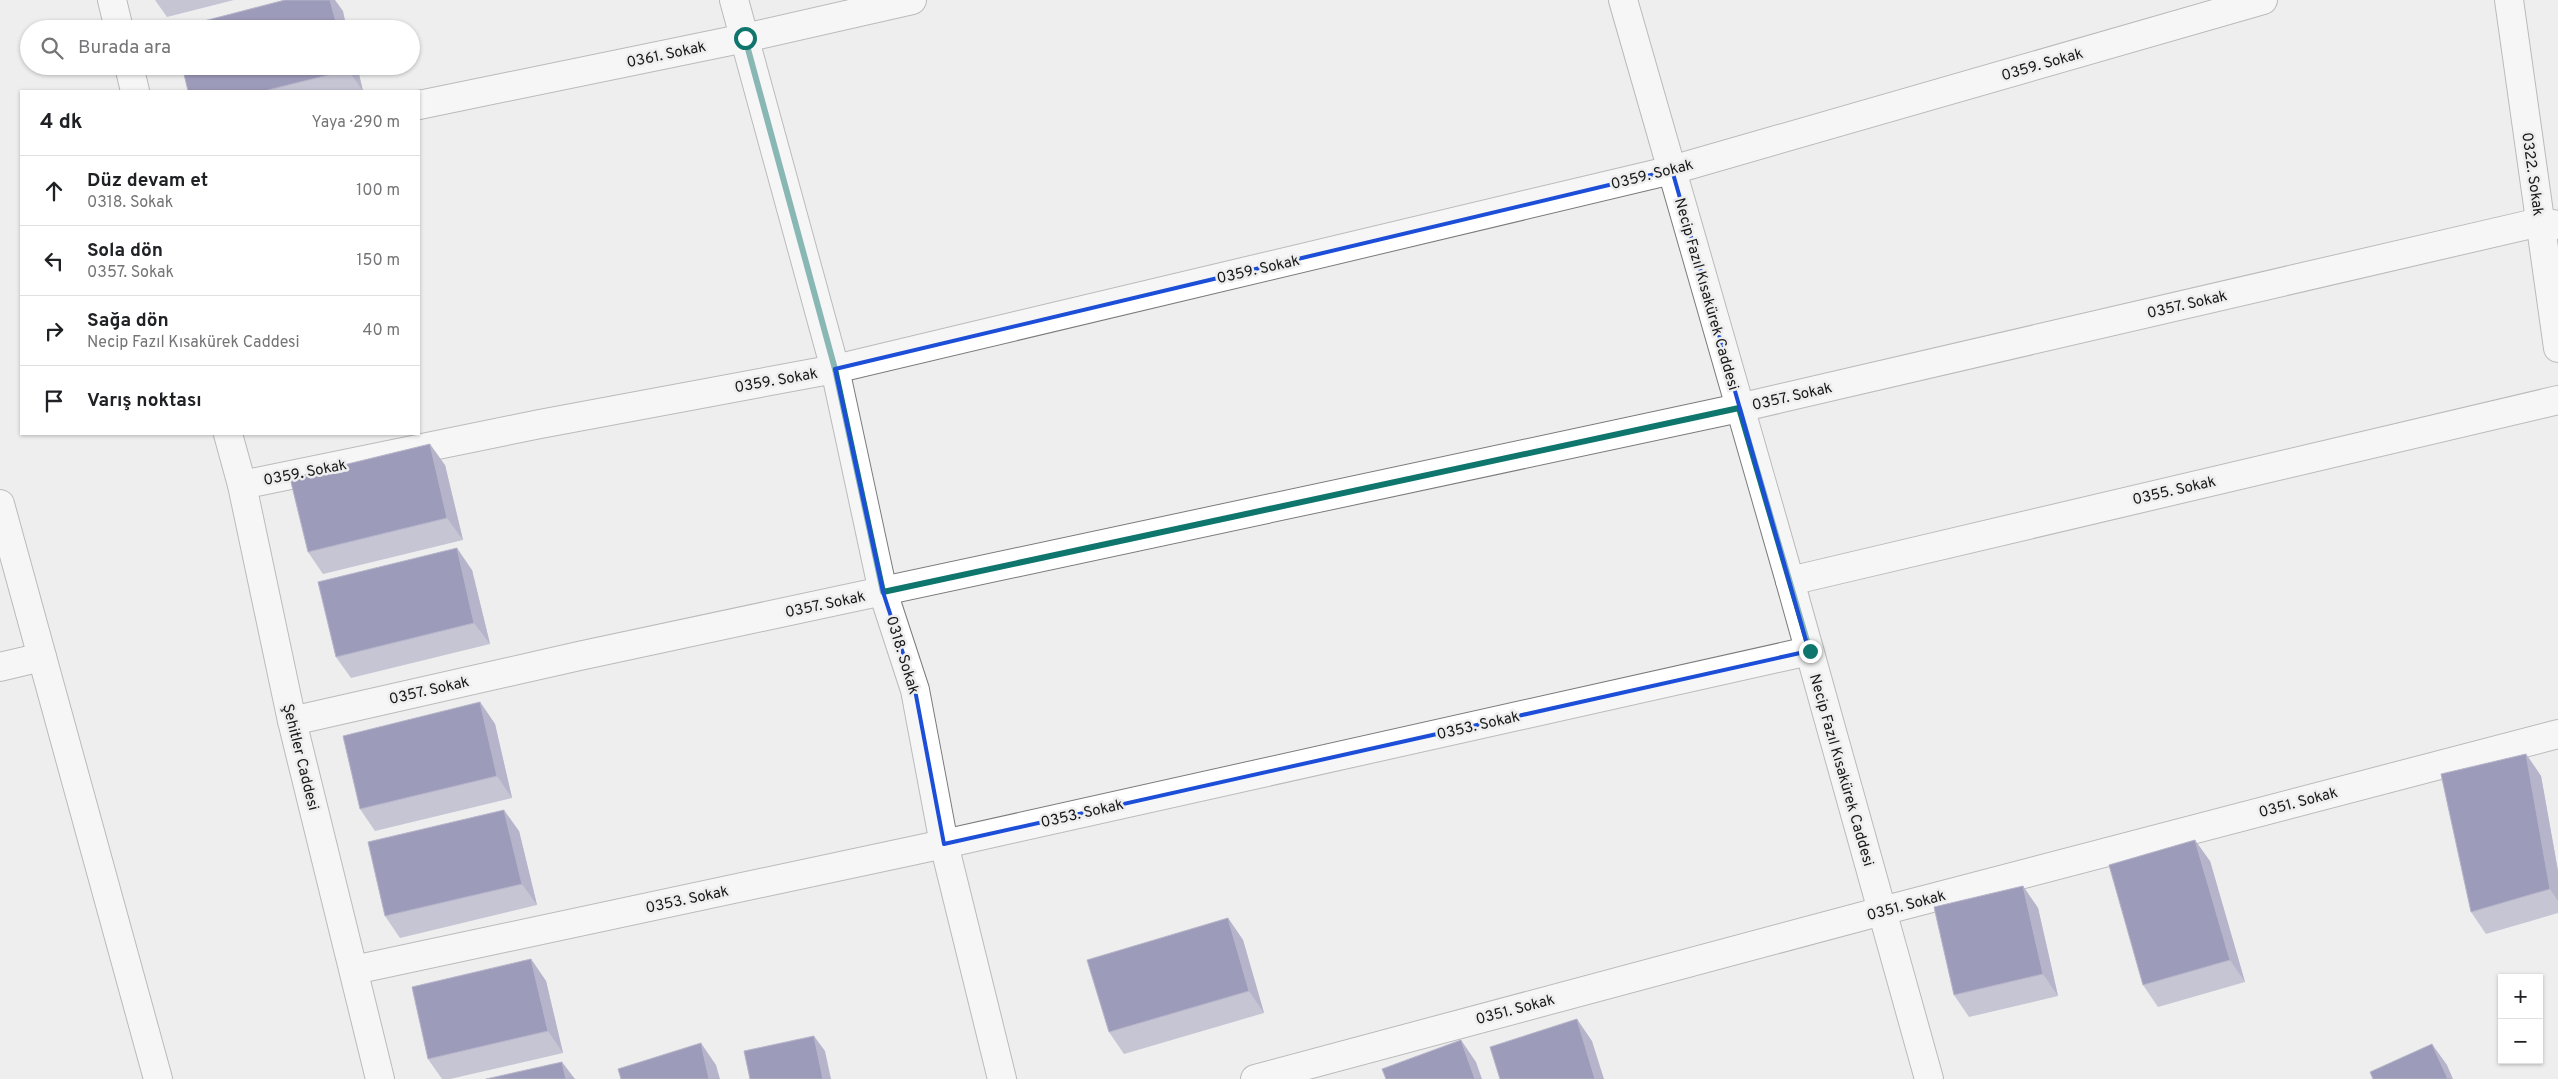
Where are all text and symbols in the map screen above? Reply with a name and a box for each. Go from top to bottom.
search box [20,20,420,75]
route start [734,27,757,50]
icon: search [38,34,66,62]
text: Burada ara [78,36,171,60]
street label: 0361. Sokak [625,38,708,73]
street label: 0359. Sokak [1999,45,2086,86]
text: 4 dk [40,109,83,136]
text: Yaya · 290 m [312,113,400,133]
street label: 0322. Sokak [2516,131,2547,217]
street label: 0359. Sokak [1609,156,1696,195]
text: Düz devam et [87,169,208,193]
icon: ahead [40,177,68,205]
text: 100 m [356,181,400,201]
text: 0318. Sokak [87,193,173,213]
street label: Necip Fazıl Kısakürek Caddesi [1669,196,1742,393]
text: Sola dön [87,239,163,263]
icon: left [40,247,68,275]
text: 150 m [357,251,400,271]
street label: 0359. Sokak [1215,252,1302,289]
text: 0357. Sokak [87,263,174,283]
street label: 0357. Sokak [2145,287,2229,324]
text: Sağa dön [87,309,169,333]
icon: right [40,317,68,345]
text: 40 m [362,321,400,341]
text: Necip Fazıl Kısakürek Caddesi [87,333,300,353]
street label: 0359. Sokak [733,365,819,398]
street label: 0357. Sokak [1750,379,1834,416]
icon: arrive [40,387,68,415]
text: Varış noktası [87,389,202,413]
street label: 0359. Sokak [262,456,348,491]
street label: 0355. Sokak [2131,473,2218,510]
street label: 0357. Sokak [783,588,867,623]
street label: 0318. Sokak [881,614,922,697]
route end [1799,640,1822,663]
street label: Necip Fazıl Kısakürek Caddesi [1804,672,1877,869]
street label: 0357. Sokak [387,673,471,710]
street label: Şehitler Caddesi [277,702,322,813]
street label: 0353. Sokak [1435,708,1522,745]
street label: 0351. Sokak [2257,784,2340,823]
street label: 0353. Sokak [1039,796,1126,833]
street label: 0353. Sokak [644,882,731,919]
street label: 0351. Sokak [1865,887,1948,926]
map controls [2498,974,2543,1064]
button: + [2498,974,2543,1019]
street label: 0351. Sokak [1474,991,1557,1030]
button: − [2498,1019,2543,1064]

